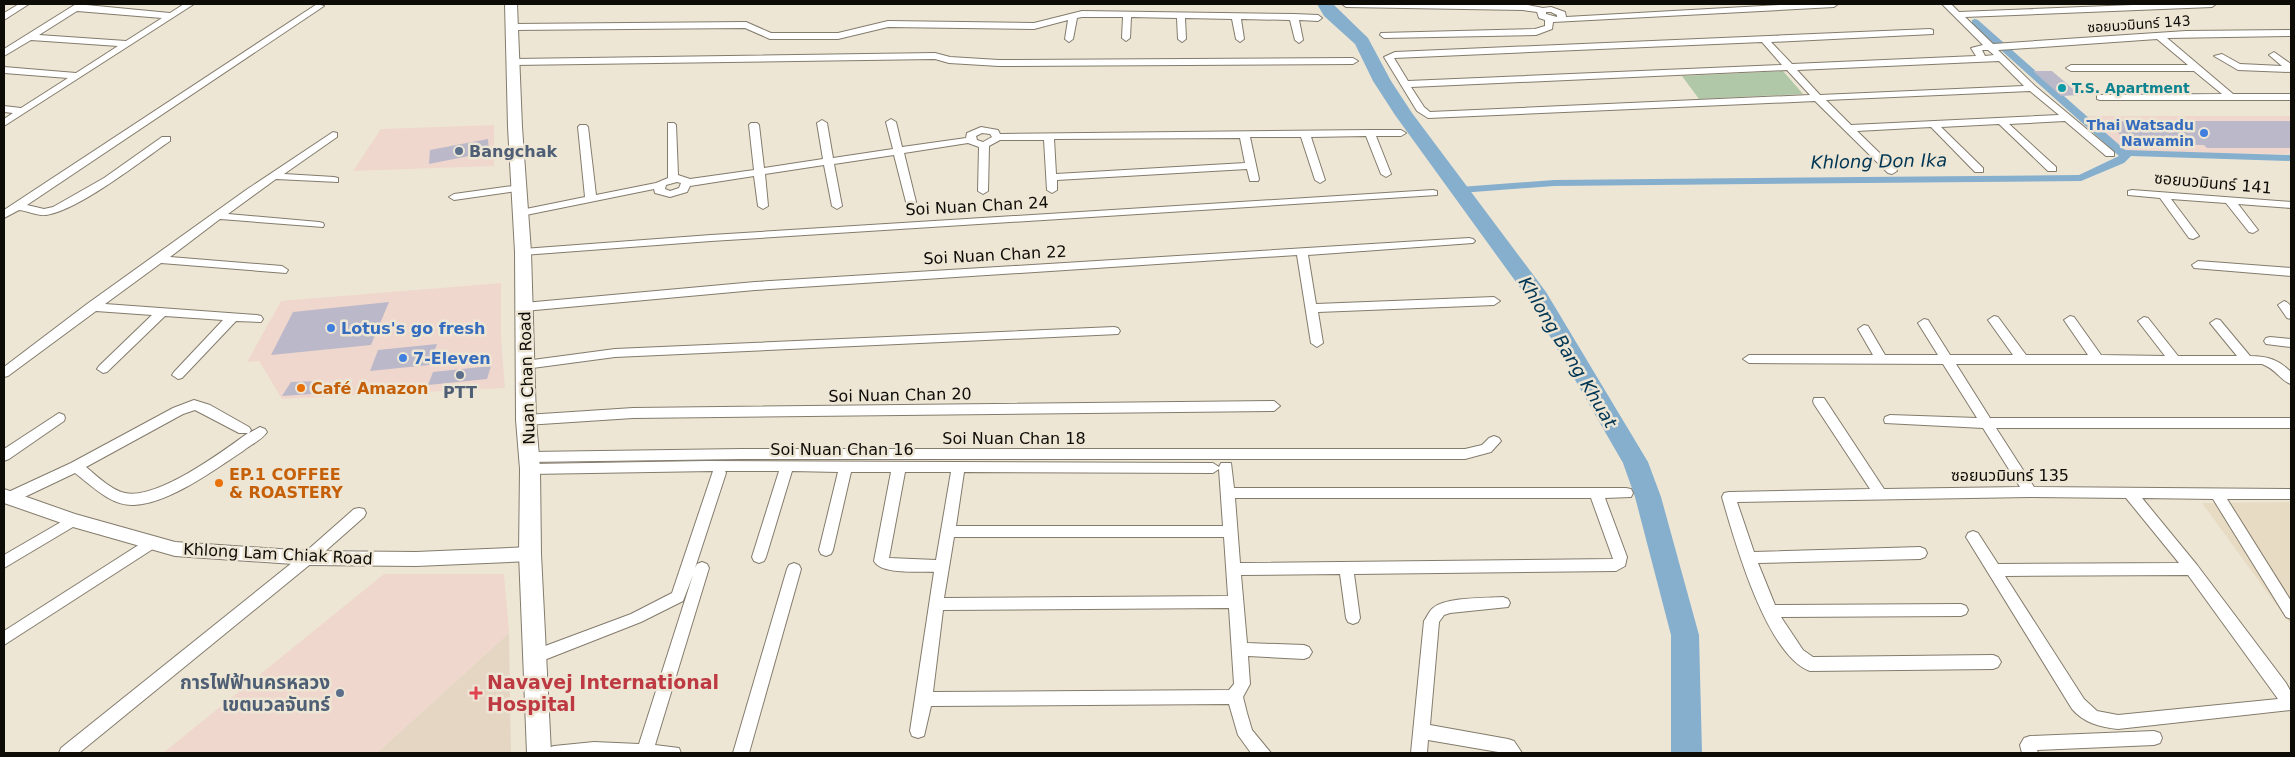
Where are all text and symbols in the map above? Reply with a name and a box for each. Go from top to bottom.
street label: ซอยนวมินทร์ 143 [2087,12,2191,36]
place label: T.S. Apartment [2072,80,2190,96]
marker: T.S. Apartment [2056,82,2068,94]
place label: Thai Watsadu Nawamin [2087,117,2194,149]
marker: Thai Watsadu Nawamin [2198,127,2210,139]
place label: Bangchak [469,142,558,161]
marker: Bangchak [453,145,465,157]
water label: Khlong Don Ika [1811,149,1947,173]
street label: ซอยนวมินทร์ 141 [2153,168,2273,198]
street label: Soi Nuan Chan 24 [905,193,1049,219]
street label: Soi Nuan Chan 22 [923,242,1067,268]
water label: Khlong Bang Khuat [1515,273,1622,432]
street label: Nuan Chan Road [515,311,539,445]
place label: Lotus's go fresh [341,319,485,338]
marker: Lotus's go fresh [325,322,337,334]
place label: 7-Eleven [413,349,491,368]
marker: 7-Eleven [397,352,409,364]
marker: PTT [454,369,466,381]
place label: Café Amazon [311,379,428,398]
marker: Café Amazon [295,382,307,394]
place label: PTT [443,383,477,402]
street label: Soi Nuan Chan 20 [828,384,972,406]
street label: Soi Nuan Chan 18 [942,429,1086,448]
street label: Soi Nuan Chan 16 [770,440,914,459]
place label: EP.1 COFFEE & ROASTERY [229,465,343,502]
street label: ซอยนวมินทร์ 135 [1951,466,2069,485]
marker: EP.1 COFFEE & ROASTERY [213,477,225,489]
street label: Khlong Lam Chiak Road [183,540,373,568]
place label: การไฟฟ้านครหลวง เขตนวลจันทร์ [180,671,330,715]
place label: Navavej International Hospital [487,671,719,715]
marker: Navavej International Hospital [469,686,483,700]
marker: การไฟฟ้านครหลวง เขตนวลจันทร์ [334,687,346,699]

